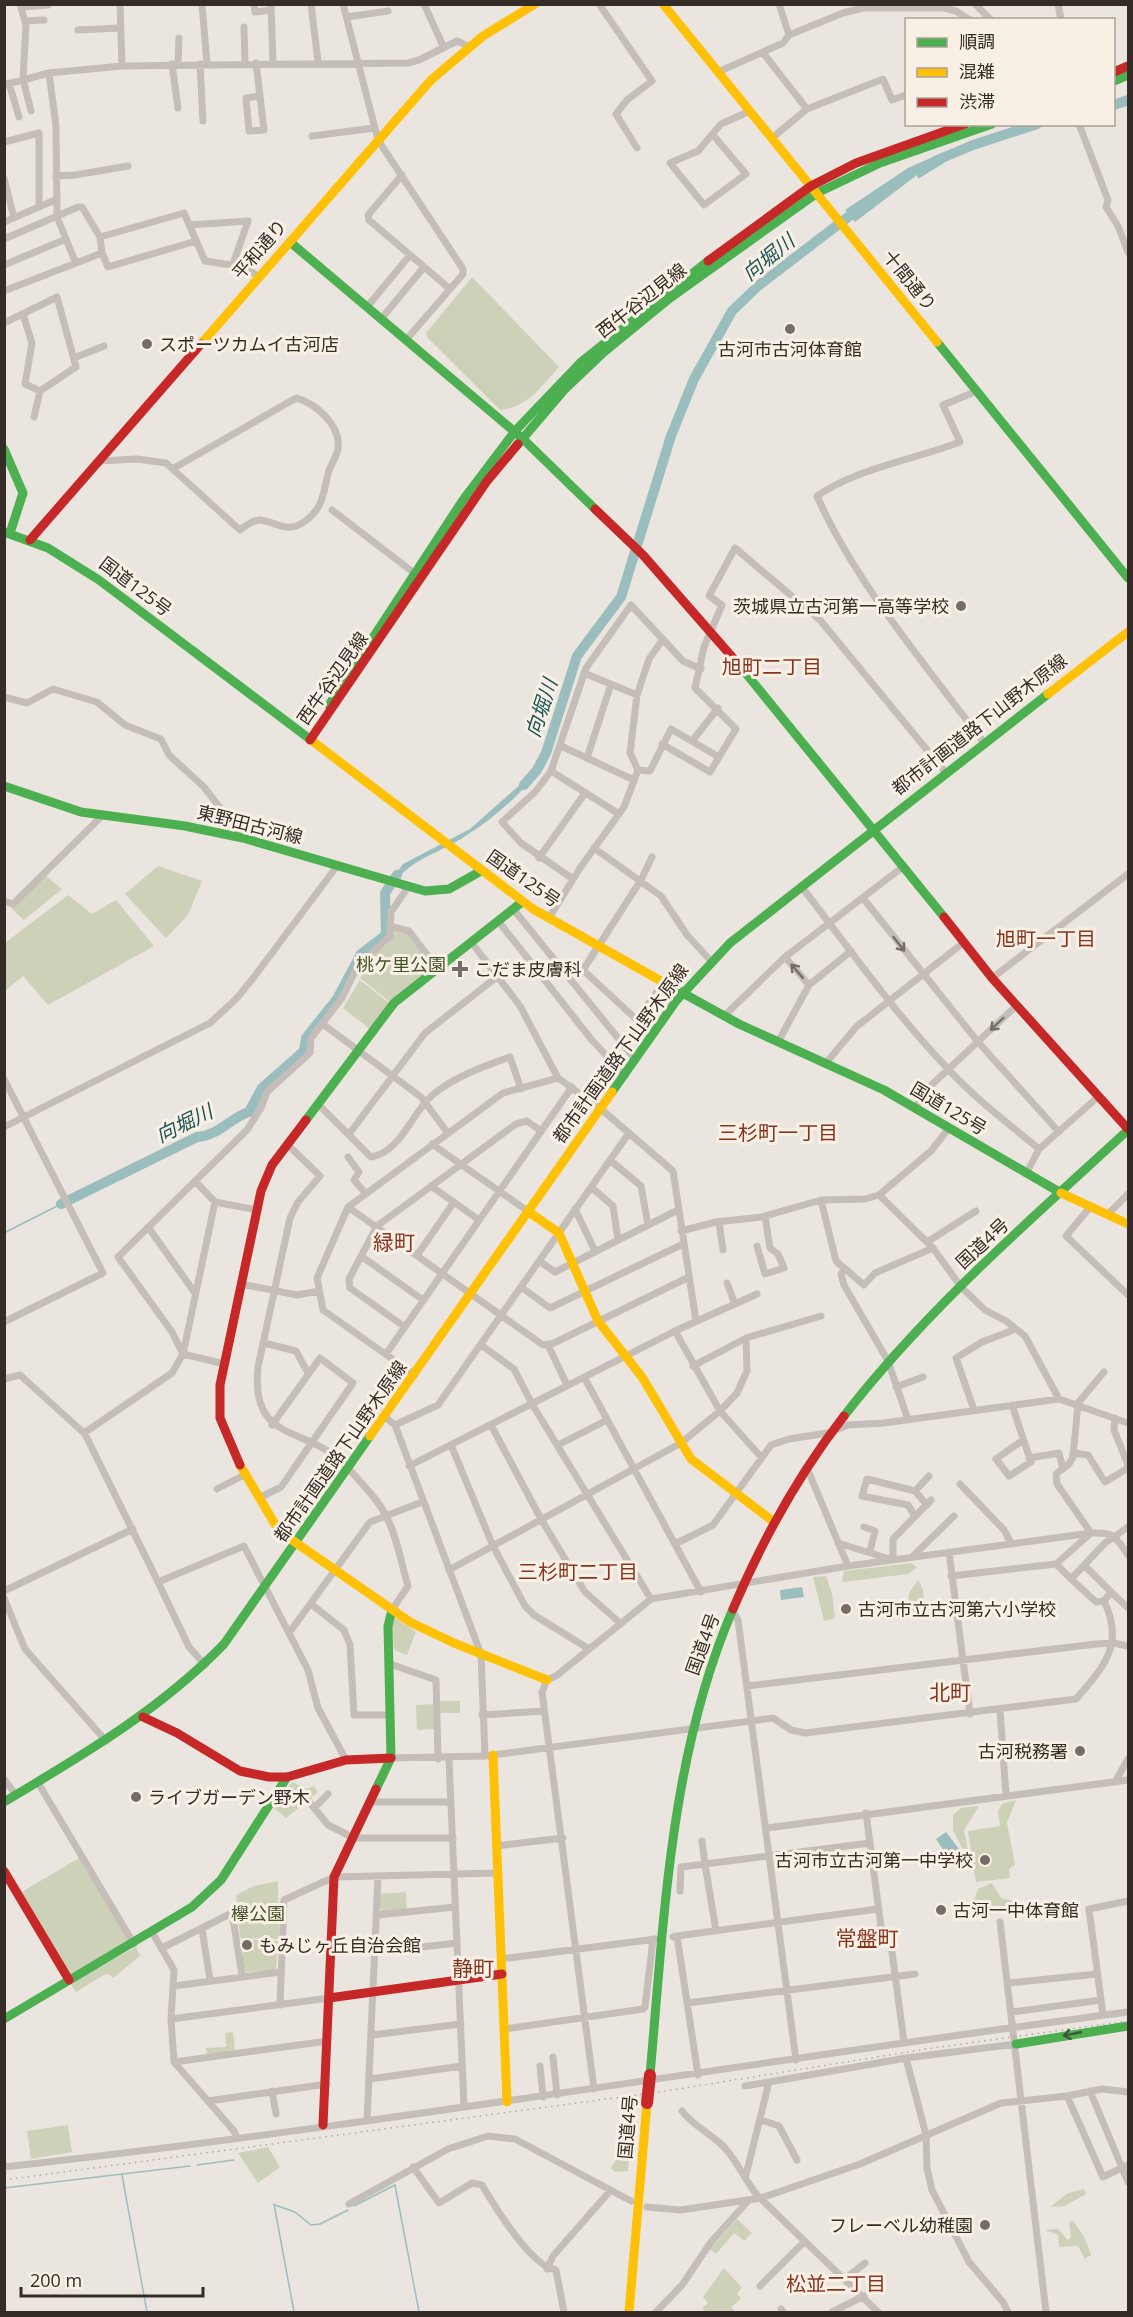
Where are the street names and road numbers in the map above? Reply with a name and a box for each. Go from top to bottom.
street label: 平和通り [226,214,292,284]
street label: 十間通り [878,244,942,316]
street label: 西牛谷辺見線 [591,257,691,343]
street label: 国道125号 [95,551,177,621]
street label: 西牛谷辺見線 [291,627,373,729]
street label: 都市計画道路下山野木原線 [887,648,1071,800]
street label: 東野田古河線 [195,799,305,849]
street label: 国道125号 [482,844,566,912]
street label: 都市計画道路下山野木原線 [547,959,693,1147]
street label: 国道125号 [906,1076,992,1140]
street label: 国道4号 [950,1212,1014,1274]
street label: 都市計画道路下山野木原線 [268,1356,412,1546]
street label: 国道4号 [680,1610,724,1678]
street label: 国道4号 [612,2094,642,2160]

